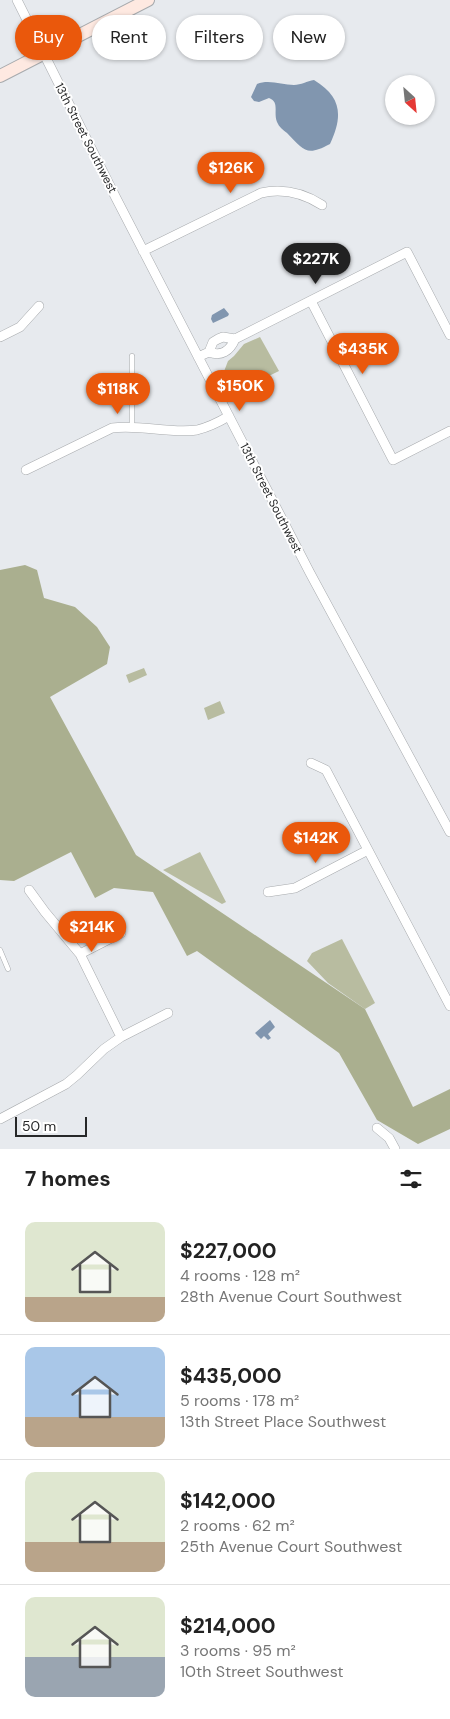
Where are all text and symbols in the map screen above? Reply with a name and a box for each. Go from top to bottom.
chip: Buy [15,15,82,60]
chip: Rent [92,15,166,60]
chip: Filters [176,15,263,60]
chip: New [273,15,345,60]
north arrow [385,75,435,125]
map controls [385,75,435,125]
street label: 13th Street Southwest [51,80,121,196]
pin: $126K [196,152,266,194]
text: $126K [208,157,254,178]
pin: $227K [281,242,351,285]
text: $227K [292,248,340,269]
pin: $435K [328,332,398,375]
text: $435K [338,338,388,359]
pin: $150K [205,370,275,412]
pin: $118K [83,372,153,415]
text: $150K [216,375,264,396]
text: $118K [97,378,139,399]
street label: 13th Street Southwest [236,440,306,556]
pin: $142K [281,822,351,864]
text: $142K [293,827,339,848]
pin: $214K [57,910,127,953]
text: $214K [69,916,115,937]
scale bar [15,1114,88,1137]
text: 50 m [22,1117,56,1135]
text: 7 homes [25,1165,111,1193]
icon: filters [397,1165,425,1193]
text: $227,000 [180,1237,277,1265]
icon: home [65,1242,125,1302]
text: 4 rooms · 128 m² [180,1265,300,1286]
text: 28th Avenue Court Southwest [180,1286,402,1307]
text: $435,000 [180,1362,282,1390]
icon: home [65,1367,125,1427]
text: 5 rooms · 178 m² [180,1390,299,1411]
text: 13th Street Place Southwest [180,1411,386,1432]
text: $142,000 [180,1487,276,1515]
icon: home [65,1492,125,1552]
text: 2 rooms · 62 m² [180,1515,295,1536]
text: 25th Avenue Court Southwest [180,1536,402,1557]
text: $214,000 [180,1612,276,1640]
icon: home [65,1617,125,1677]
text: 3 rooms · 95 m² [180,1640,296,1661]
text: 10th Street Southwest [180,1661,344,1682]

